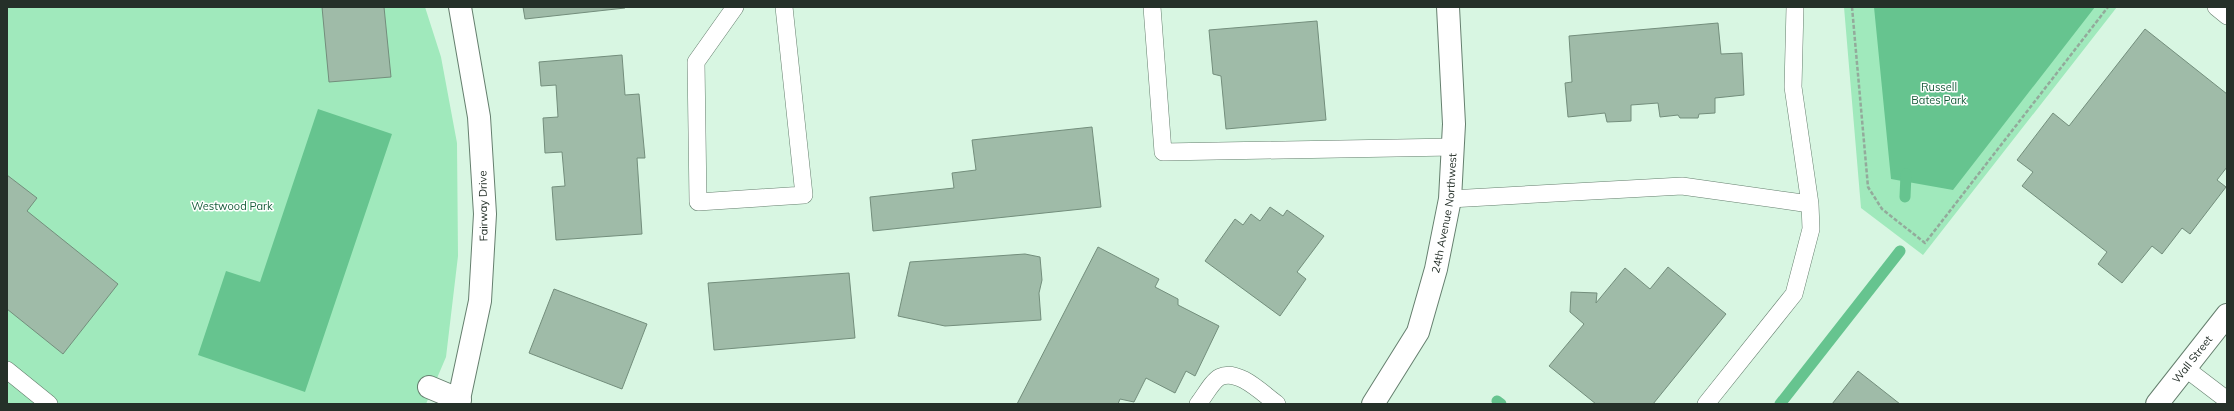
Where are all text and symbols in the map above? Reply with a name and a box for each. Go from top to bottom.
park label: Russell Bates Park [1911,80,1967,107]
street label: 24th Avenue Northwest [1428,153,1459,275]
street label: Fairway Drive [475,170,491,242]
park label: Westwood Park [191,199,273,213]
street label: Wall Street [2169,332,2215,386]

